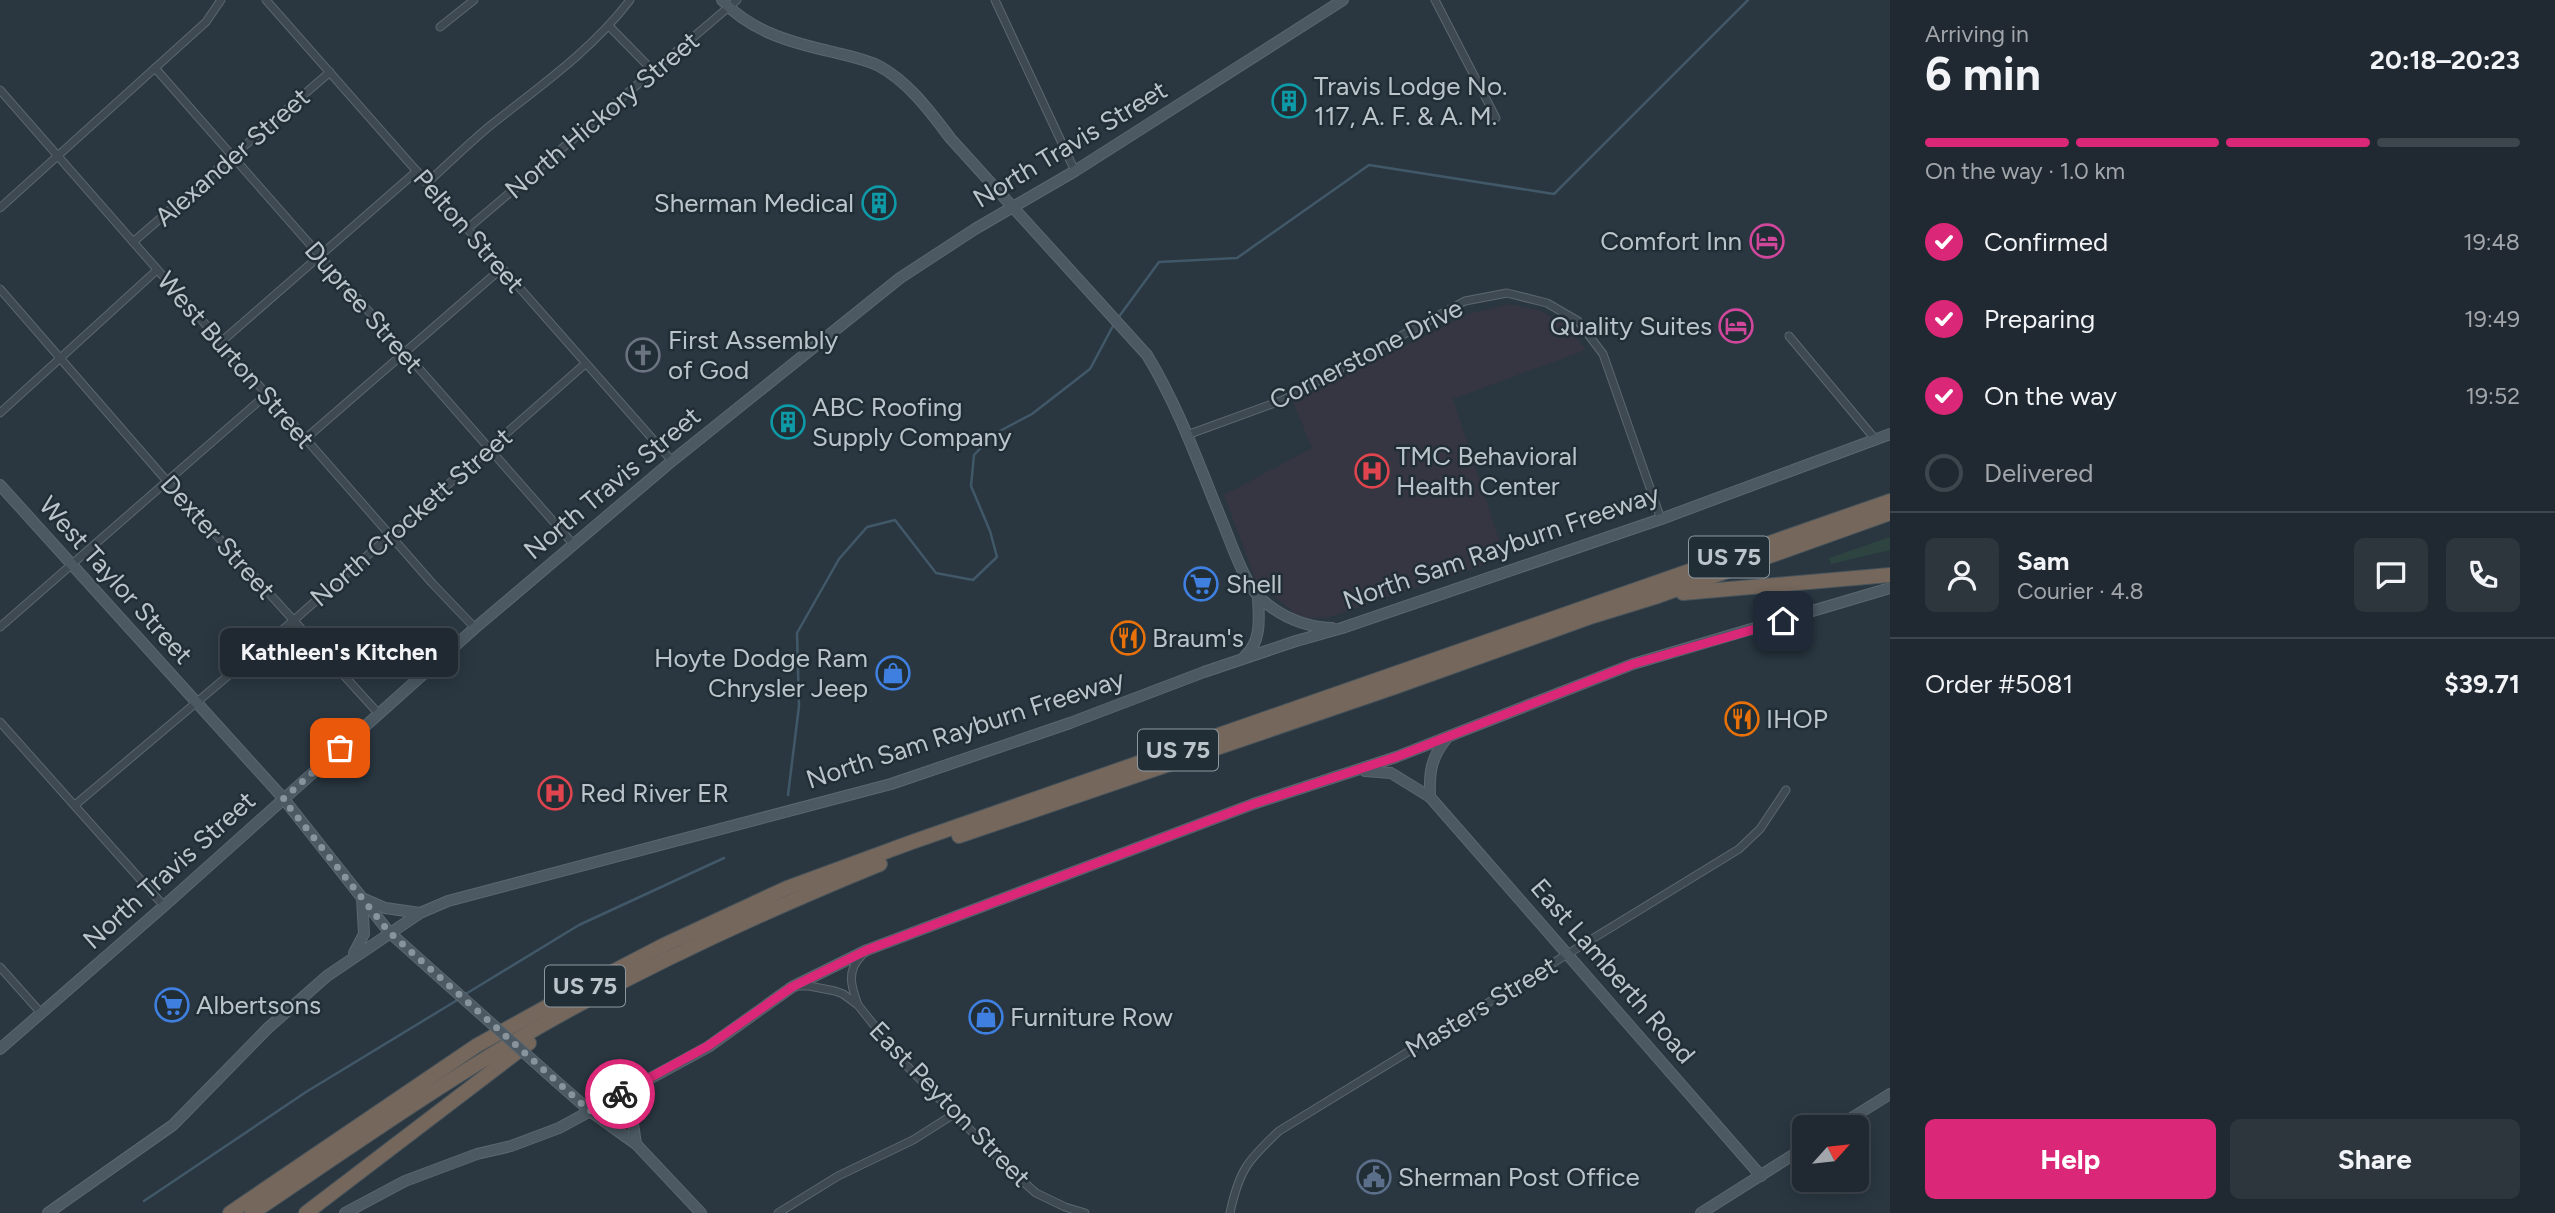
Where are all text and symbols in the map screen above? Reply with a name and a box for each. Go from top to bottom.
text: Arriving in [1925,20,2029,48]
street label: North Hickory Street [498,24,706,206]
text: 20:18–20:23 [2370,44,2520,76]
text: 6 min [1925,46,2041,102]
place label: Travis Lodge No. 117, A. F. & A. M. [1314,70,1507,132]
street label: North Travis Street [967,73,1173,215]
street label: Alexander Street [148,81,316,233]
building icon: Travis Lodge No. 117, A. F. & A. M. [1270,82,1308,120]
text: On the way · 1.0 km [1925,157,2125,185]
street label: Pelton Street [407,163,531,299]
building icon: Sherman Medical [860,184,898,222]
place label: Sherman Medical [654,187,854,219]
hotel icon: Comfort Inn [1748,222,1786,260]
icon: check [1925,223,1963,261]
place label: Comfort Inn [1600,225,1742,257]
text: Confirmed [1984,226,2108,258]
text: 19:48 [2463,228,2520,256]
street label: Dupree Street [298,235,430,380]
street label: West Burton Street [150,265,322,455]
street label: Cornerstone Drive [1264,292,1468,416]
icon: check [1925,300,1963,338]
text: Preparing [1984,303,2095,335]
text: 19:49 [2464,305,2520,333]
hotel icon: Quality Suites [1717,307,1755,345]
place label: Quality Suites [1550,310,1712,342]
place label: First Assembly of God [668,324,838,386]
church icon: First Assembly of God [624,336,662,374]
icon: check [1925,377,1963,415]
text: On the way [1984,380,2117,412]
text: 19:52 [2466,382,2520,410]
place label: ABC Roofing Supply Company [812,391,1012,453]
street label: North Travis Street [517,400,707,566]
building icon: ABC Roofing Supply Company [769,403,807,441]
street label: North Crockett Street [304,421,519,613]
place label: TMC Behavioral Health Center [1396,440,1578,502]
hospital icon: TMC Behavioral Health Center [1353,452,1391,490]
text: Delivered [1984,457,2093,489]
street label: Dexter Street [154,468,282,606]
street label: North Sam Rayburn Freeway [1339,478,1664,616]
street label: West Taylor Street [32,489,200,671]
road number: US 75 [1689,536,1769,578]
button: person [1925,538,1999,612]
button: chat [2354,538,2428,612]
button: phone [2446,538,2520,612]
text: Sam [2017,545,2069,577]
supermarket icon: Shell [1182,565,1220,603]
place label: Shell [1226,568,1282,600]
text: Courier · 4.8 [2017,577,2144,605]
pin [1753,591,1813,651]
icon: home [1764,602,1802,640]
restaurant icon: Braum's [1109,619,1147,657]
place label: Braum's [1152,622,1244,654]
callout: Kathleen's Kitchen [221,629,459,678]
text: Kathleen's Kitchen [240,638,438,666]
place label: Hoyte Dodge Ram Chrysler Jeep [654,642,868,704]
shop icon: Hoyte Dodge Ram Chrysler Jeep [874,654,912,692]
street label: North Sam Rayburn Freeway [802,662,1128,796]
text: Order #5081 [1925,668,2073,700]
text: $39.71 [2444,668,2520,700]
restaurant icon: IHOP [1723,700,1761,738]
place label: IHOP [1766,703,1828,735]
pin [310,718,370,778]
icon: bag [321,729,359,767]
road number: US 75 [1138,730,1218,770]
hospital icon: Red River ER [536,774,574,812]
place label: Red River ER [580,777,729,809]
street label: North Travis Street [76,784,262,956]
street label: East Lamberth Road [1524,872,1702,1070]
street label: Masters Street [1399,949,1563,1065]
road number: US 75 [545,966,625,1006]
supermarket icon: Albertsons [153,986,191,1024]
place label: Albertsons [196,989,321,1021]
shop icon: Furniture Row [967,998,1005,1036]
place label: Furniture Row [1010,1001,1173,1033]
street label: East Peyton Street [863,1015,1037,1194]
courier [585,1059,655,1129]
icon: bike [601,1075,639,1113]
north arrow [1792,1115,1869,1192]
map controls [1792,1115,1869,1192]
button: Help [1925,1119,2216,1199]
button: Share [2230,1119,2520,1199]
public building icon: Sherman Post Office [1355,1158,1393,1196]
place label: Sherman Post Office [1398,1161,1640,1193]

